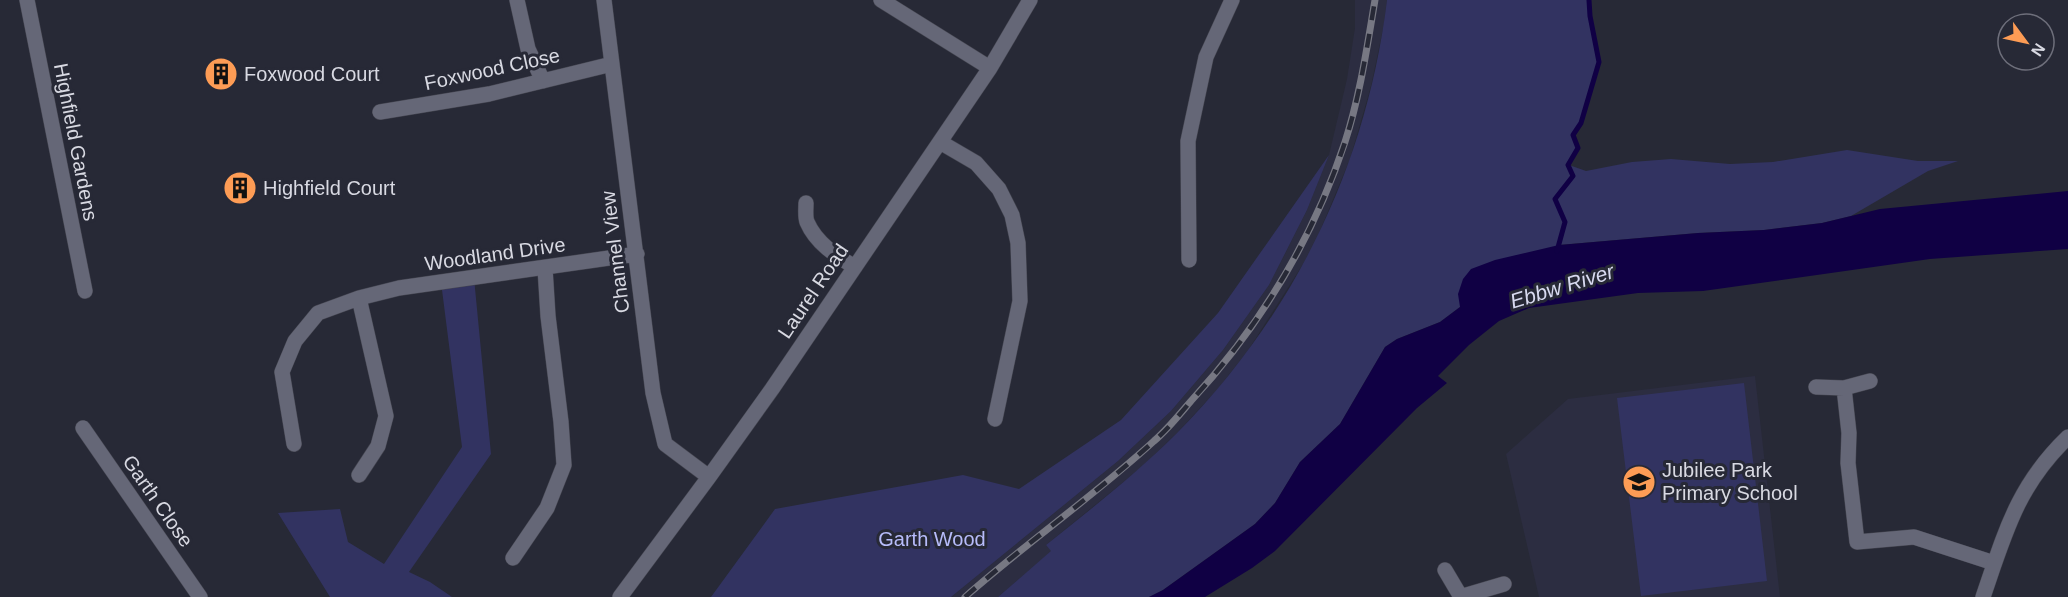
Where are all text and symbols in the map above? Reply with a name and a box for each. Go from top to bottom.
north arrow [1996,12,2056,72]
text: N [2028,40,2048,59]
street label: Foxwood Close [422,44,562,94]
building icon: Foxwood Court [203,56,239,92]
street label: Highfield Gardens [50,61,102,223]
place label: Foxwood Court [244,63,380,85]
building icon: Highfield Court [222,170,258,206]
place label: Highfield Court [263,177,396,199]
street label: Channel View [597,189,633,314]
street label: Woodland Drive [423,233,567,275]
street label: Laurel Road [773,240,853,342]
water label: Ebbw River [1507,259,1618,313]
street label: Garth Close [118,451,198,551]
place label: Jubilee Park Primary School [1662,459,1798,504]
school or university icon: Jubilee Park Primary School [1621,464,1657,500]
park label: Garth Wood [878,528,986,550]

